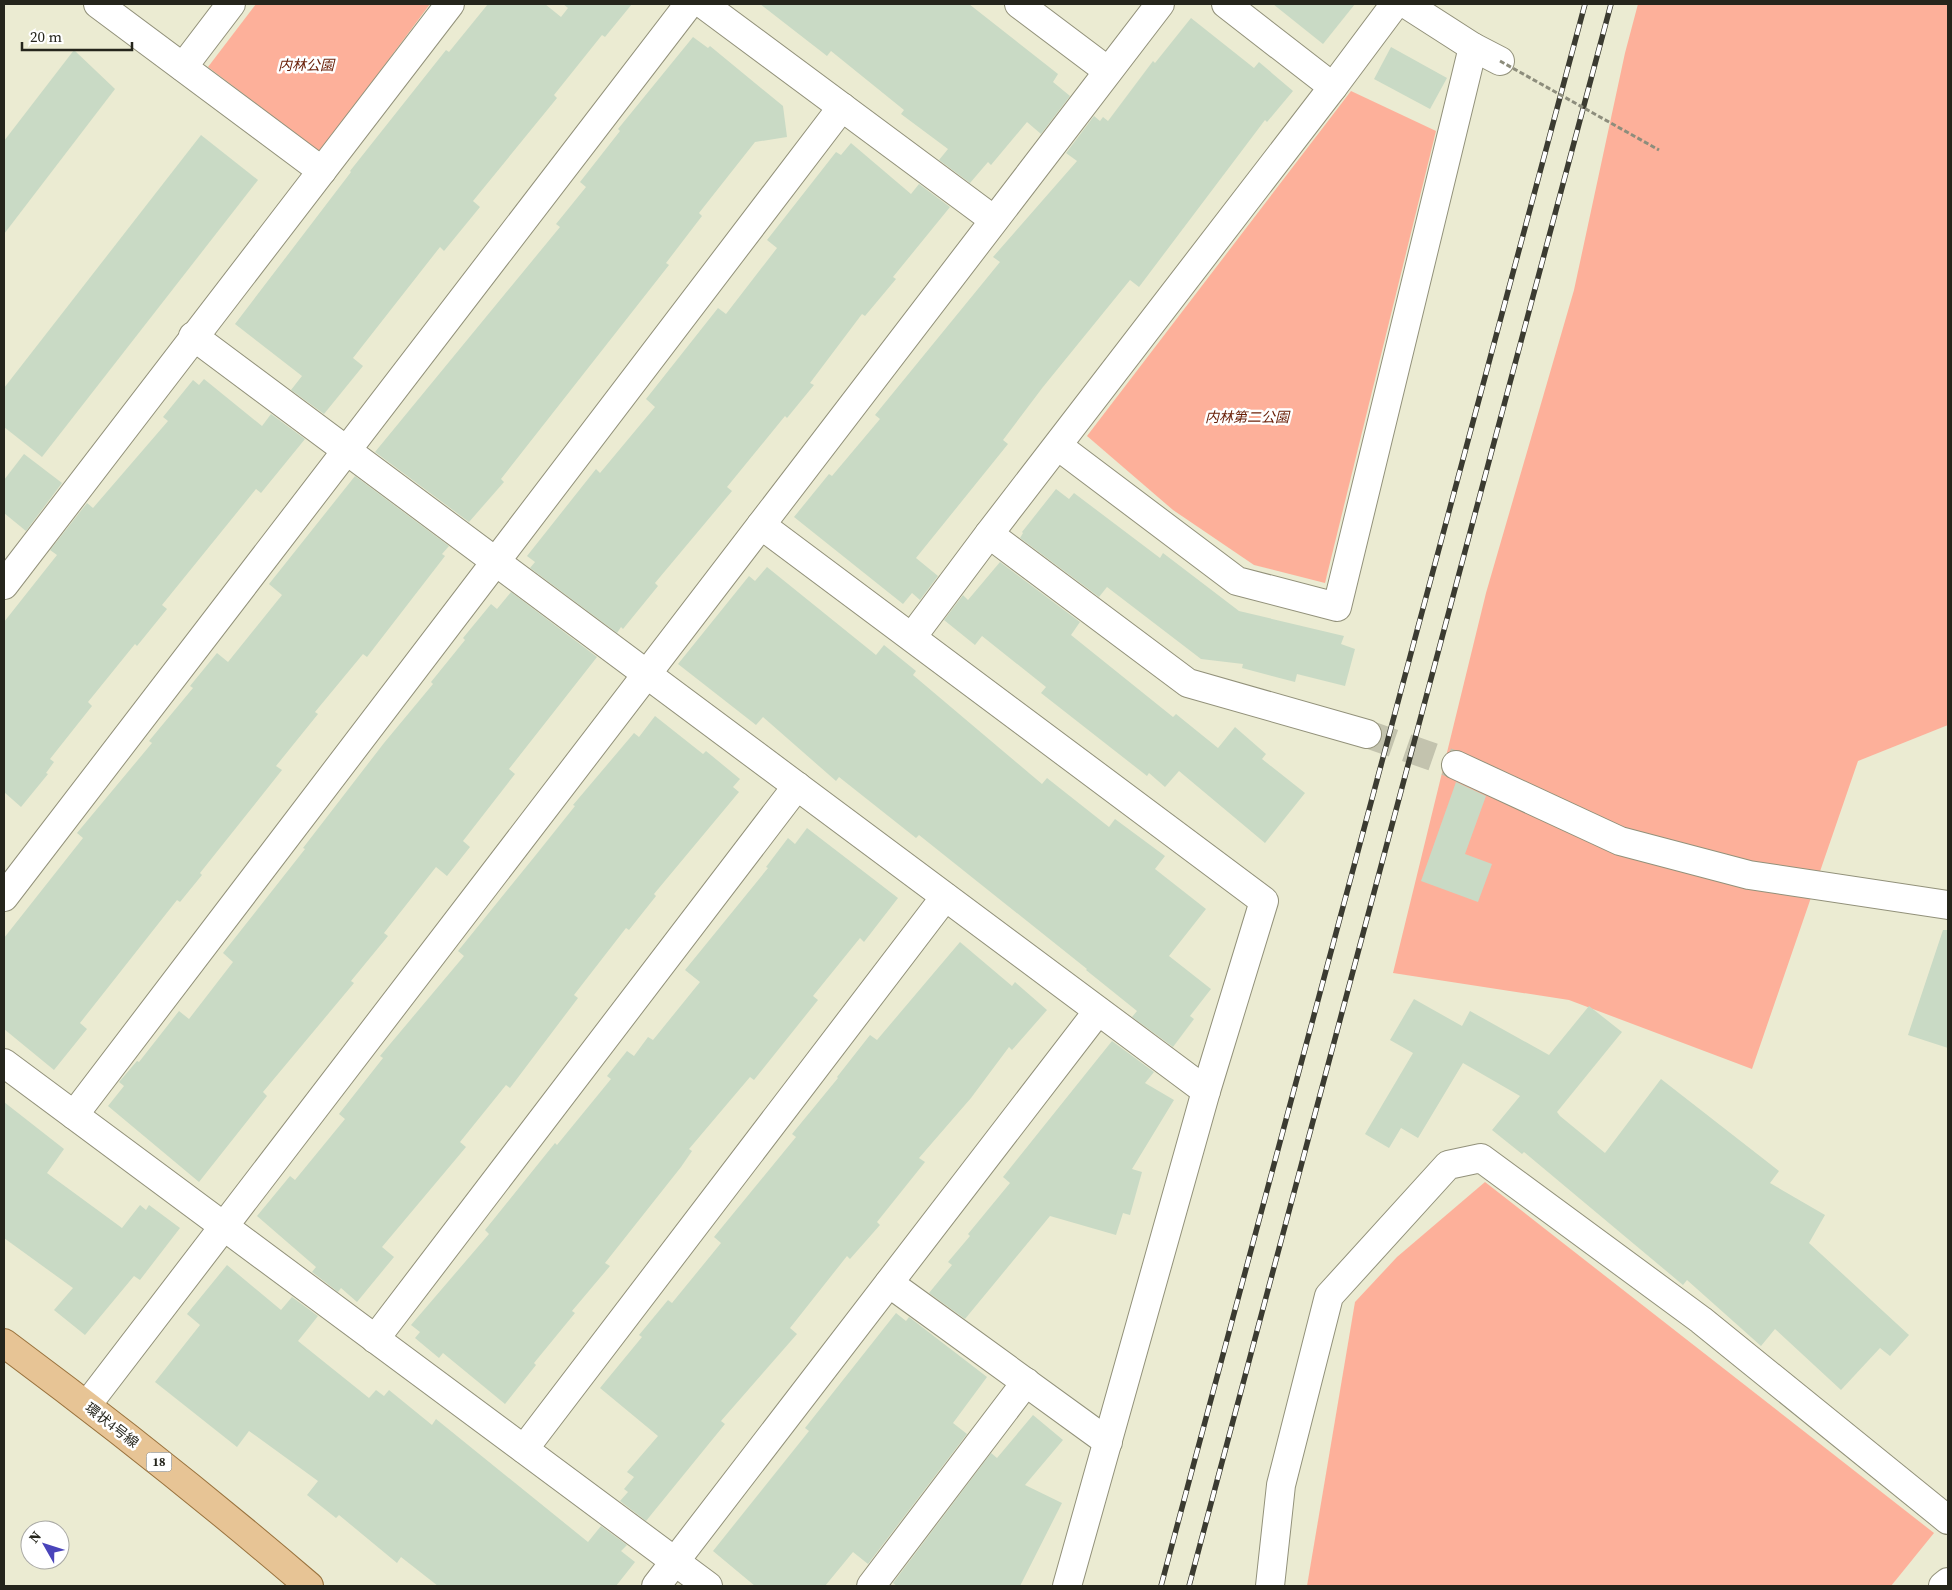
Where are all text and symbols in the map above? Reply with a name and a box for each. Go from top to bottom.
scale bar [22,20,132,52]
text: 20 m [30,26,62,47]
park label: 内林公園 [278,55,336,75]
park label: 内林第二公園 [1205,407,1291,427]
street label: 環状4号線 [81,1398,143,1452]
road number: 18 [146,1452,172,1471]
north arrow [20,1520,70,1570]
text: N [24,1527,46,1547]

